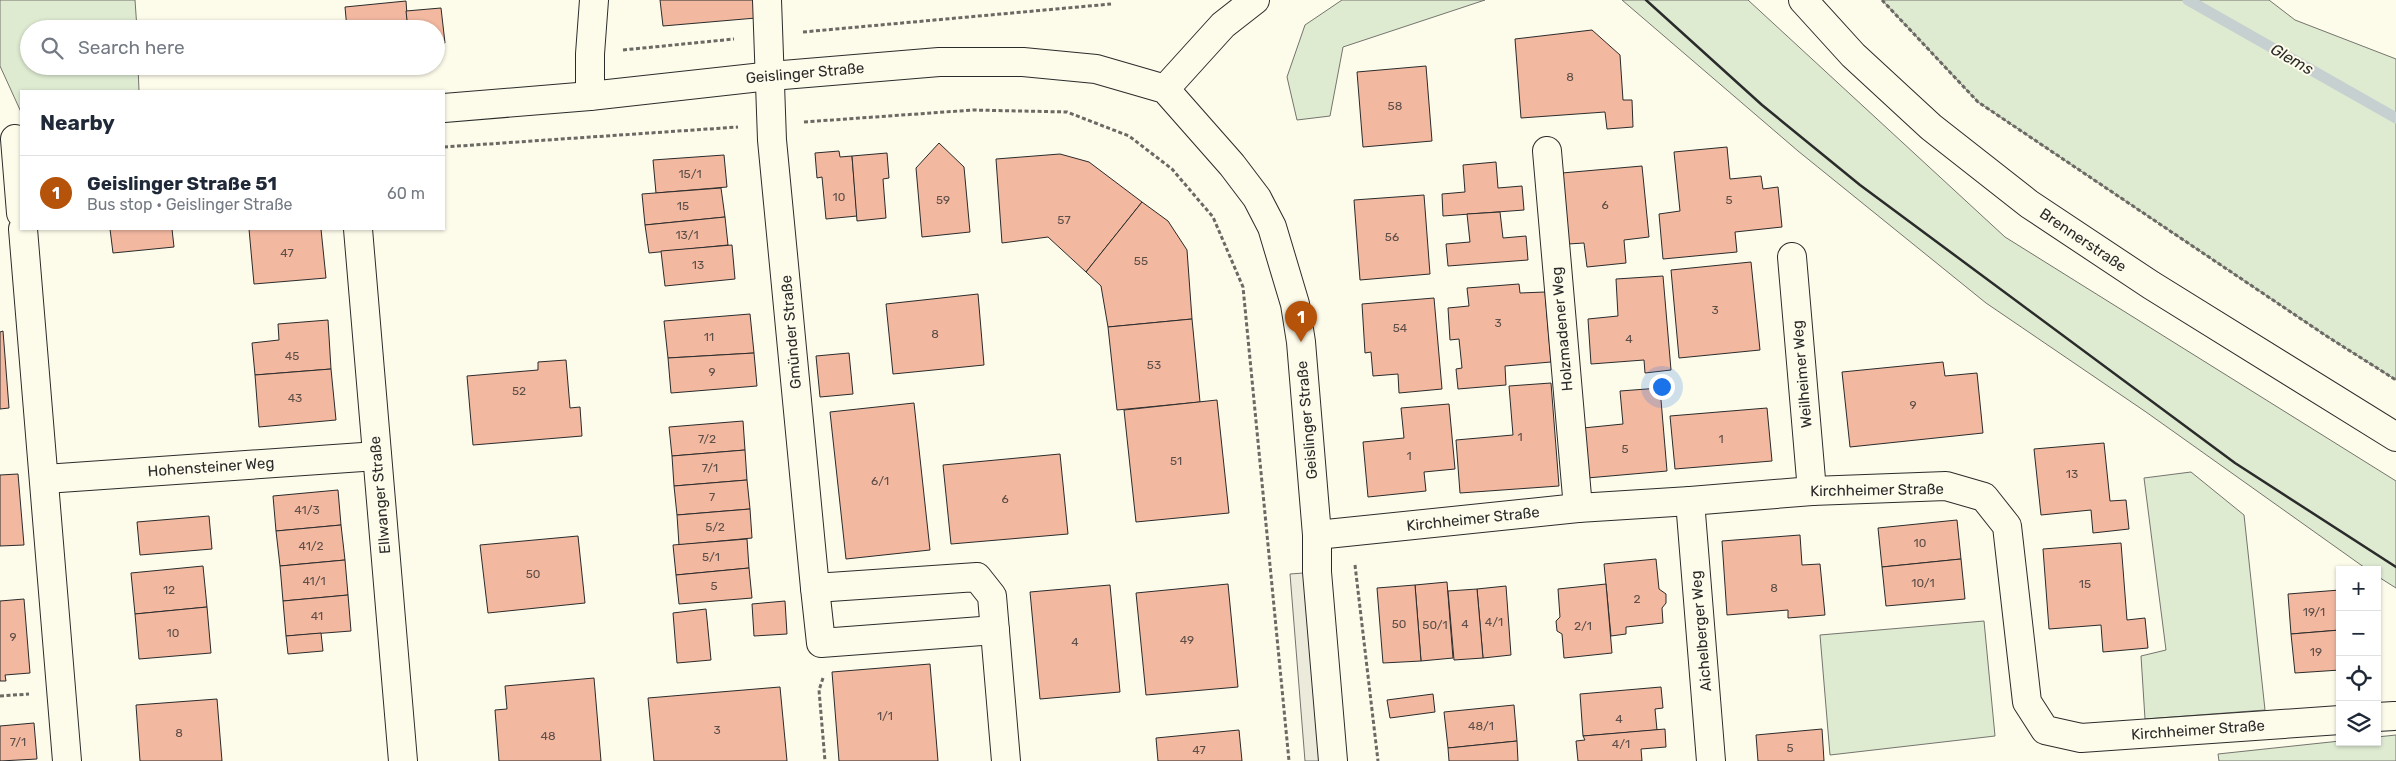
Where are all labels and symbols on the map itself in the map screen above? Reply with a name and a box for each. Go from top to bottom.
water label: Glems [2267,39,2317,79]
street label: Geislinger Straße [745,59,865,87]
house number: 8 [1566,70,1574,84]
house number: 58 [1388,99,1402,113]
house number: 15/1 [678,167,702,181]
house number: 10 [833,190,845,204]
house number: 59 [936,193,950,207]
house number: 5 [1725,193,1733,207]
house number: 6 [1601,198,1609,212]
house number: 15 [677,199,689,213]
street label: Brennerstraße [2036,204,2130,276]
house number: 57 [1057,213,1071,227]
house number: 13/1 [675,228,699,242]
house number: 56 [1385,230,1399,244]
house number: 47 [280,246,294,260]
house number: 55 [1134,254,1148,268]
house number: 13 [692,258,704,272]
street label: Holzmadener Weg [1548,266,1576,392]
street label: Gmünder Straße [777,274,805,390]
pin: 1 [1285,301,1317,342]
house number: 3 [1711,303,1719,317]
house number: 3 [1494,316,1502,330]
street label: Weilheimer Weg [1788,319,1816,429]
house number: 54 [1393,321,1408,335]
house number: 8 [931,327,939,341]
house number: 11 [704,330,714,344]
house number: 4 [1625,332,1633,346]
house number: 45 [285,349,299,363]
house number: 53 [1147,358,1161,372]
street label: Geislinger Straße [1293,360,1321,480]
house number: 9 [708,365,716,379]
your location [1649,374,1675,400]
house number: 52 [512,384,526,398]
house number: 43 [288,391,302,405]
house number: 9 [1909,398,1917,412]
house number: 1 [1517,430,1523,444]
house number: 7/2 [698,432,716,446]
house number: 1 [1718,432,1724,446]
street label: Ellwanger Straße [366,435,394,555]
house number: 5 [1621,442,1629,456]
house number: 1 [1406,449,1412,463]
street label: Hohensteiner Weg [147,454,275,480]
house number: 51 [1170,454,1182,468]
house number: 7/1 [702,461,718,475]
house number: 13 [2066,467,2078,481]
house number: 6/1 [871,474,889,488]
street label: Kirchheimer Straße [1810,480,1944,500]
house number: 7 [709,490,715,504]
house number: 6 [1001,492,1009,506]
house number: 41/3 [294,503,320,517]
street label: Kirchheimer Straße [1406,503,1540,535]
house number: 5/2 [705,520,725,534]
house number: 10 [1914,536,1926,550]
house number: 41/2 [298,539,324,553]
house number: 5/1 [702,550,720,564]
house number: 50 [526,567,540,581]
street label: Aichelberger Weg [1687,570,1715,692]
house number: 41/1 [302,574,326,588]
house number: 10/1 [1911,576,1935,590]
house number: 15 [2079,577,2091,591]
house number: 5 [710,579,718,593]
house number: 8 [1770,581,1778,595]
house number: 12 [163,583,175,597]
house number: 2 [1633,592,1641,606]
house number: 19/1 [2303,605,2325,619]
house number: 41 [311,609,323,623]
house number: 4/1 [1485,615,1503,629]
house number: 50 [1392,617,1406,631]
house number: 4 [1461,617,1469,631]
house number: 50/1 [1422,618,1448,632]
house number: 2/1 [1574,619,1592,633]
house number: 10 [167,626,179,640]
house number: 9 [9,630,17,644]
house number: 49 [1180,633,1194,647]
house number: 4 [1071,635,1079,649]
house number: 19 [2310,645,2322,659]
house number: 1/1 [877,709,893,723]
house number: 4 [1615,712,1623,726]
street label: Kirchheimer Straße [2131,716,2265,744]
house number: 48/1 [1468,719,1494,733]
house number: 3 [713,723,721,737]
house number: 8 [175,726,183,740]
house number: 48 [540,729,556,743]
house number: 7/1 [10,735,26,749]
house number: 4/1 [1612,737,1630,751]
house number: 5 [1786,741,1794,755]
house number: 47 [1192,743,1206,757]

